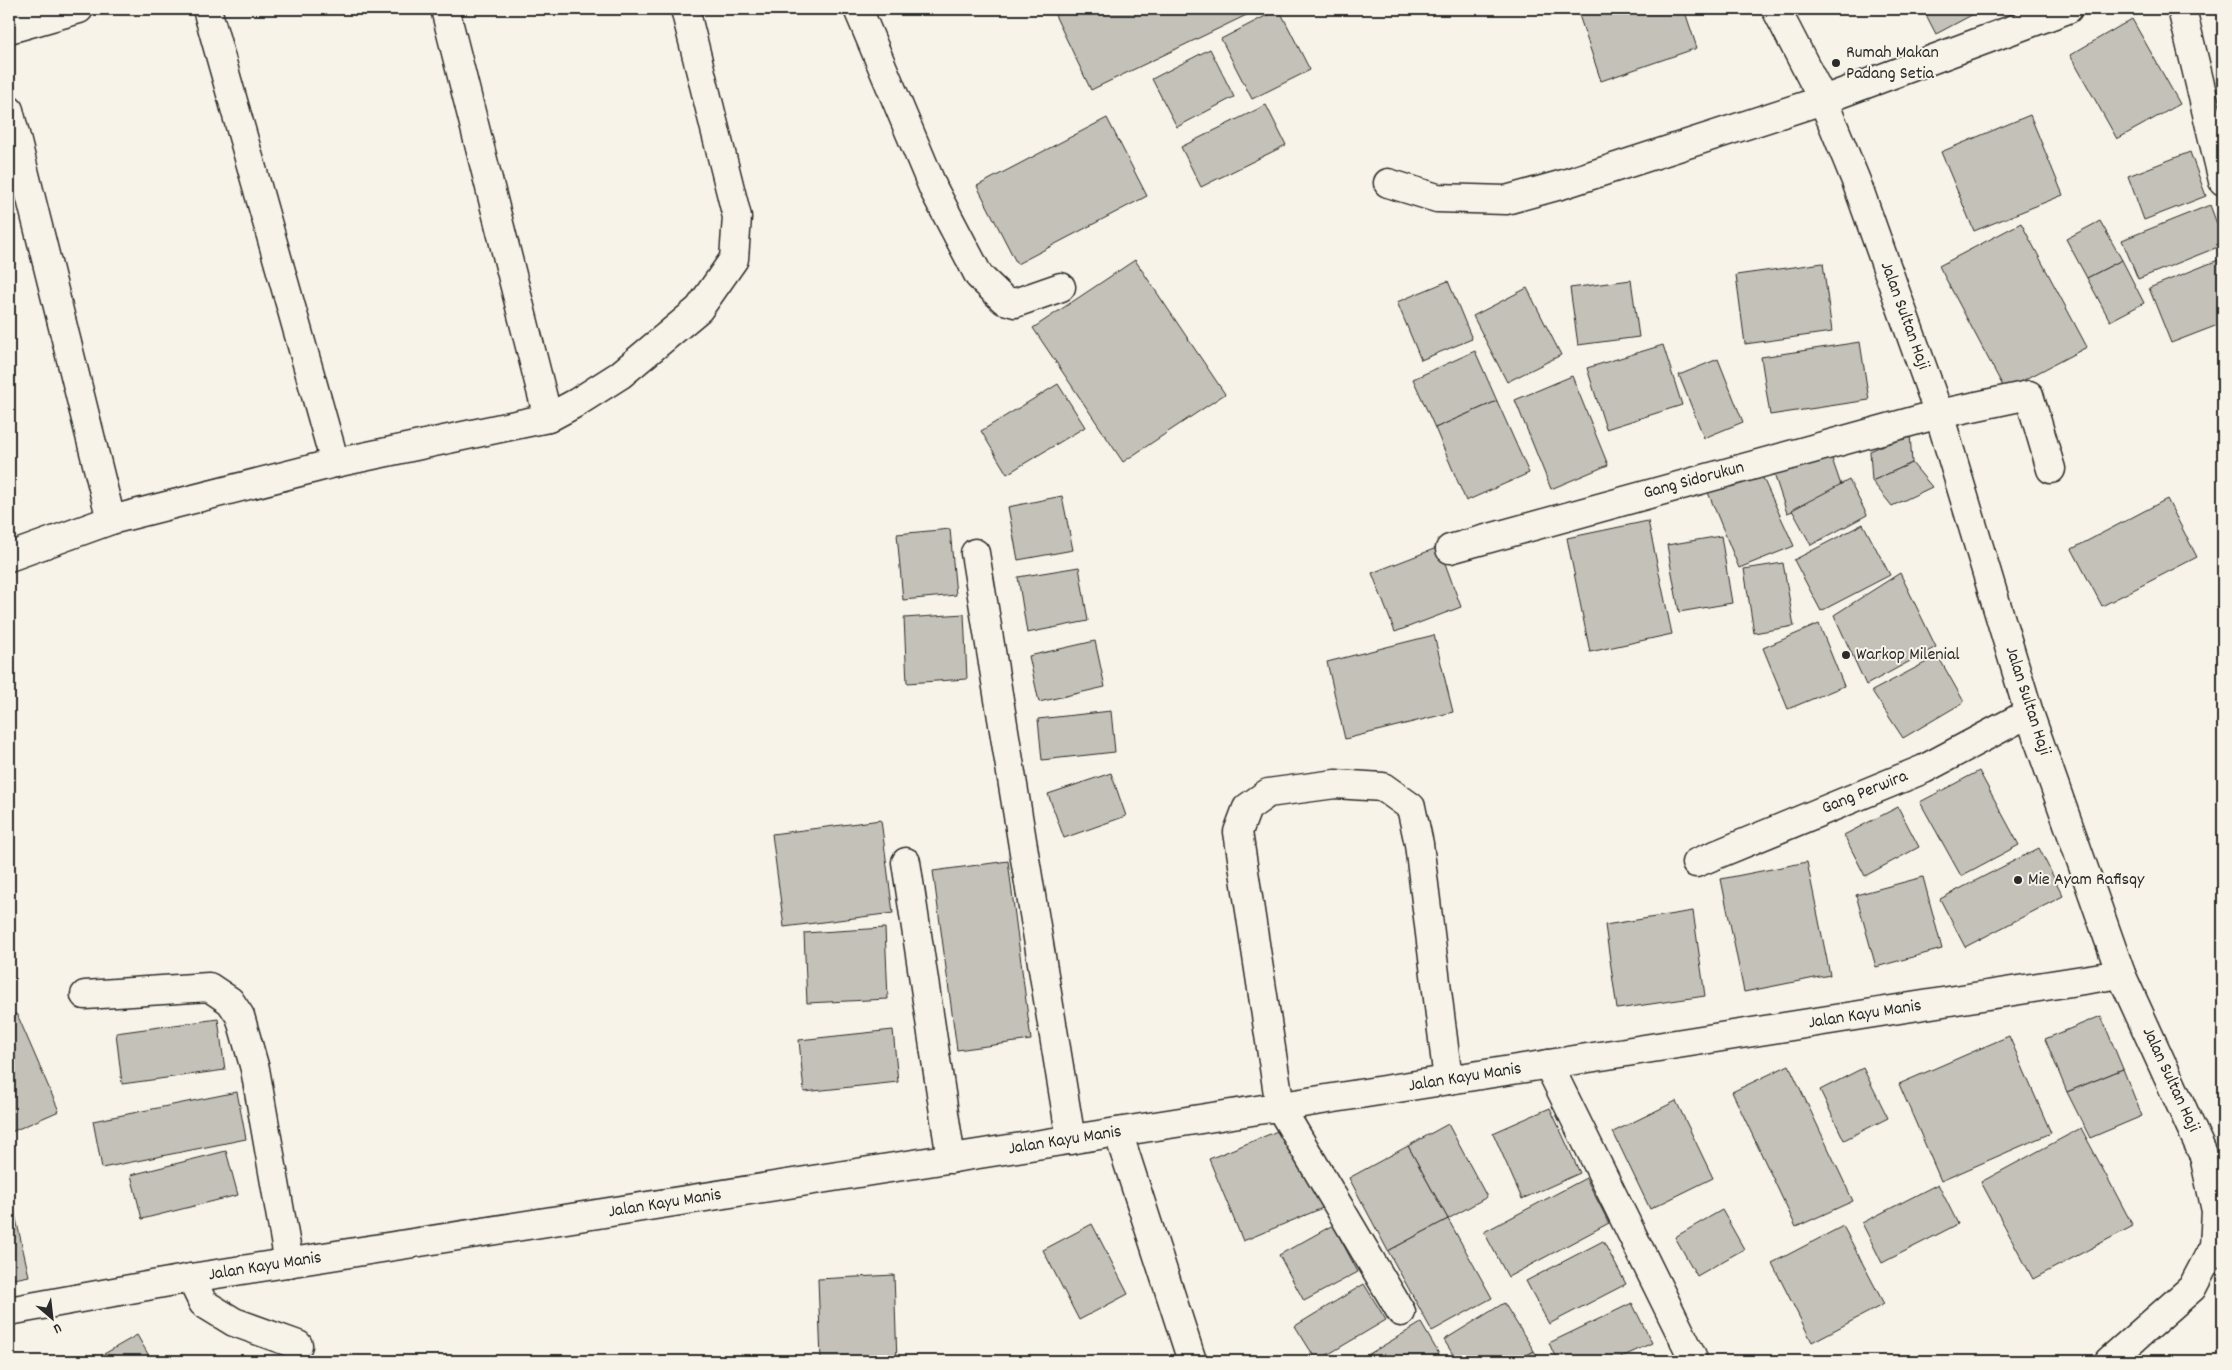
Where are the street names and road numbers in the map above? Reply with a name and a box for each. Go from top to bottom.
street label: Jalan Sultan Haji [1873,258,1935,374]
street label: Gang Sidorukun [1641,456,1747,506]
street label: Jalan Sultan Haji [1998,643,2056,759]
street label: Gang Perwira [1818,764,1912,822]
street label: Jalan Kayu Manis [1807,994,1923,1036]
street label: Jalan Sultan Haji [2135,1023,2205,1137]
street label: Jalan Kayu Manis [1407,1057,1523,1099]
street label: Jalan Kayu Manis [1007,1120,1123,1162]
street label: Jalan Kayu Manis [607,1183,723,1225]
street label: Jalan Kayu Manis [207,1246,323,1288]

